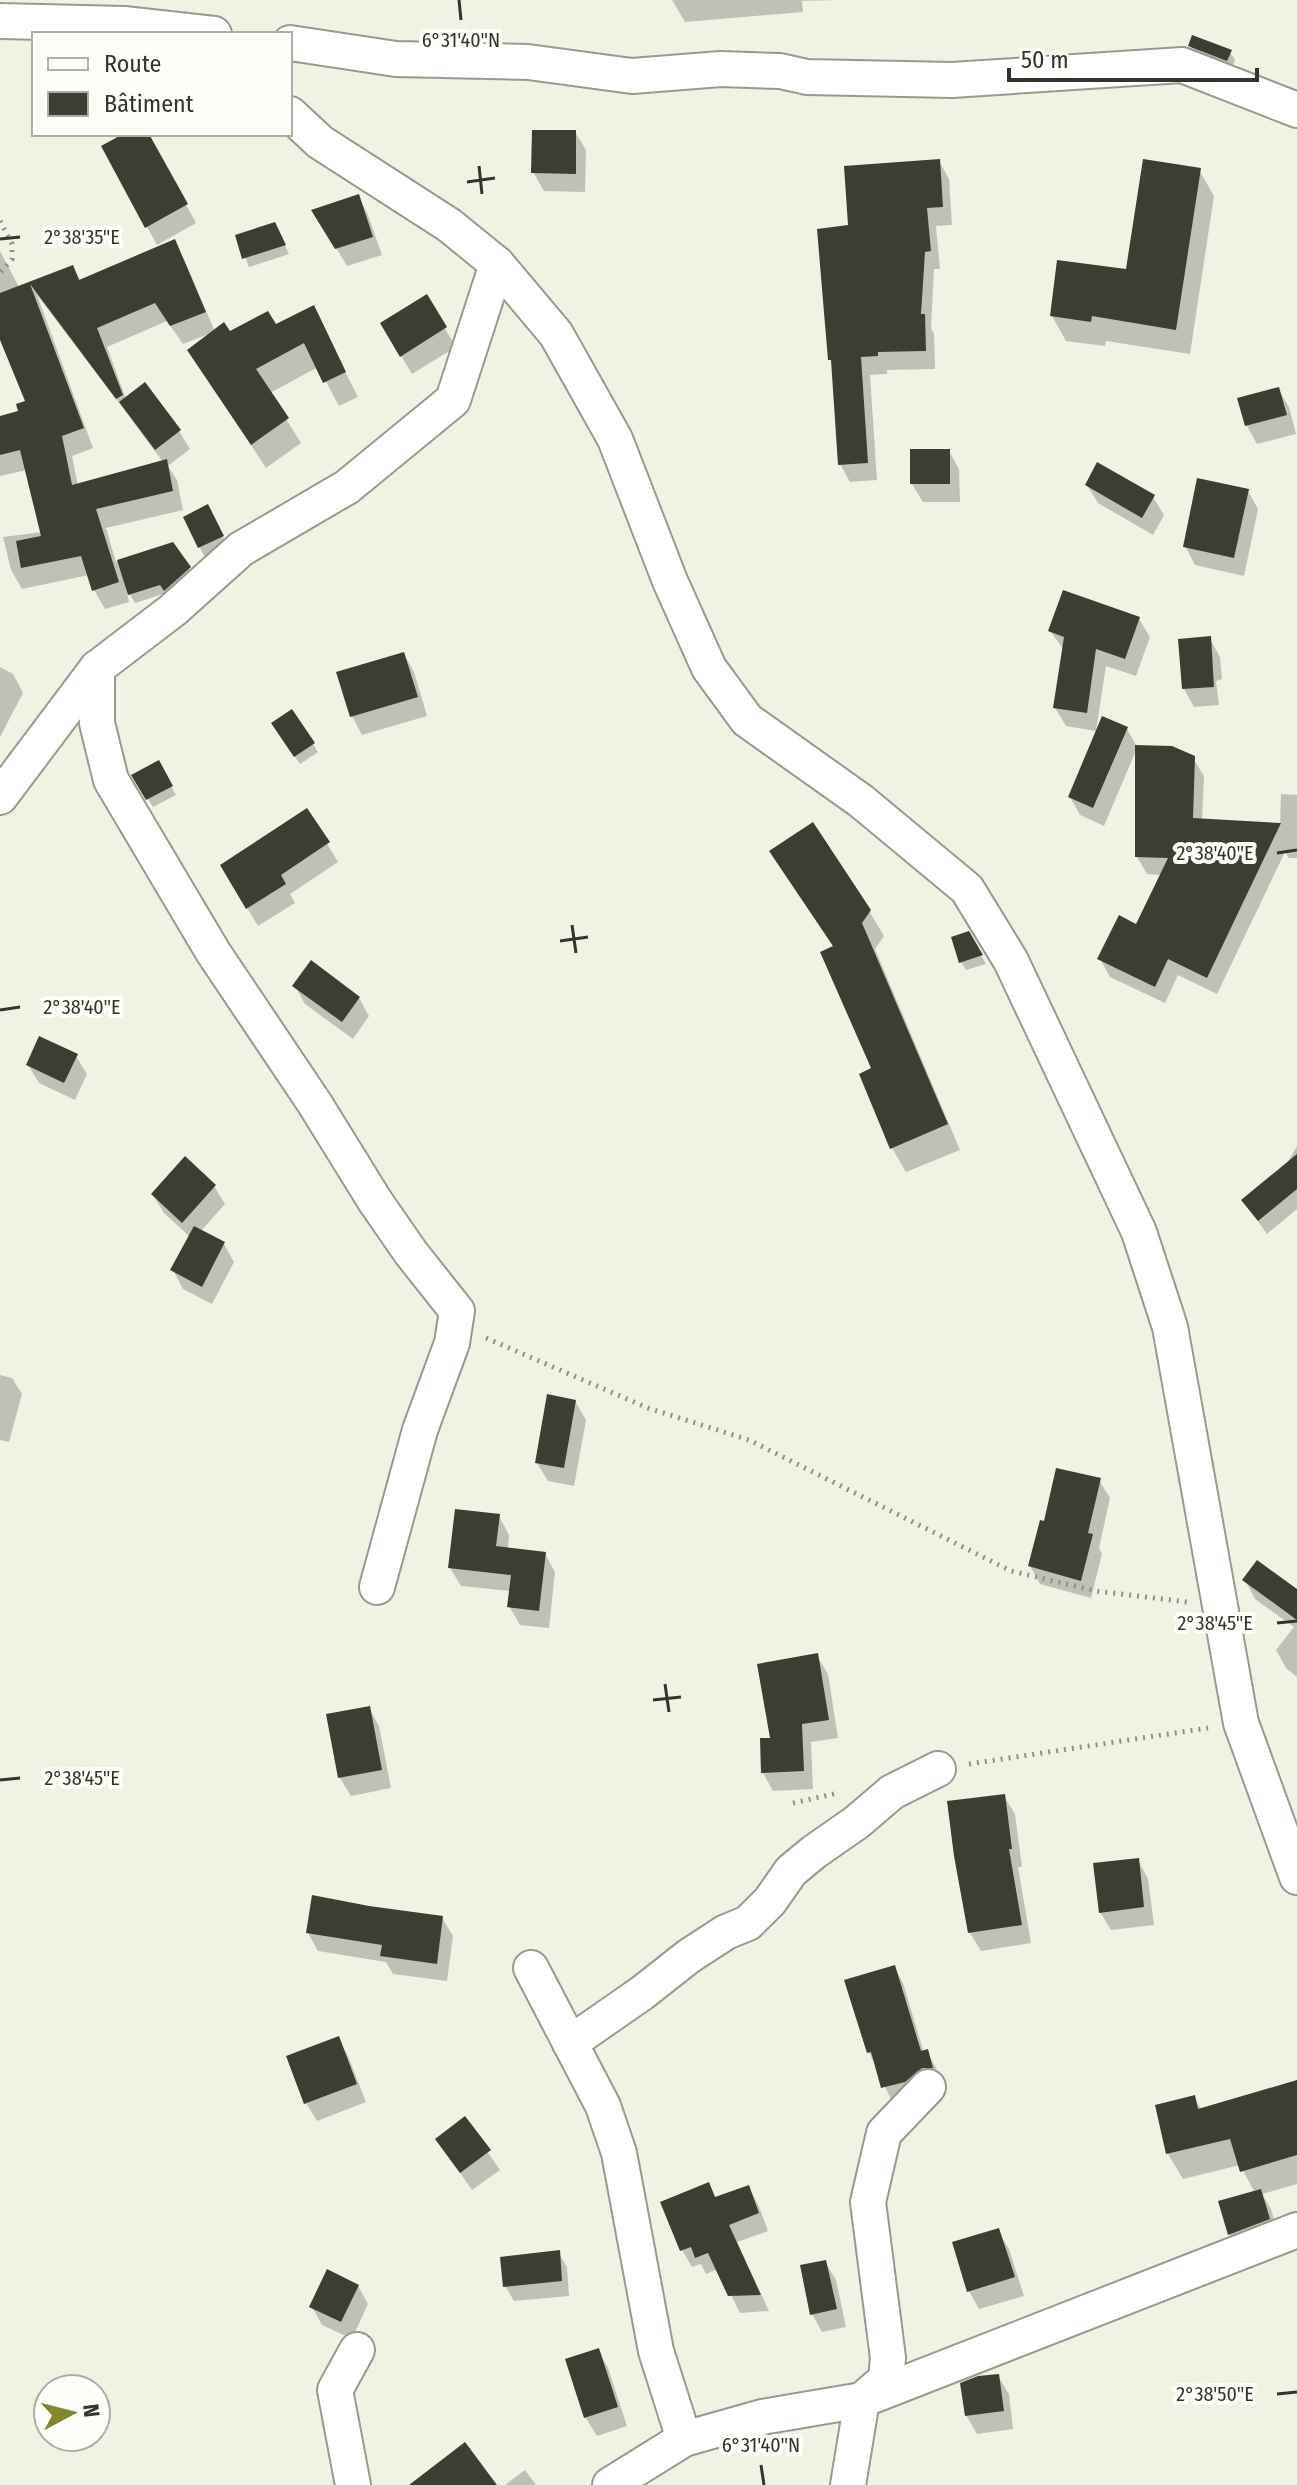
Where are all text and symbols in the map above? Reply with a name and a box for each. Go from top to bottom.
text: 6°31'40"N [422,28,500,52]
legend [32,32,292,136]
scale bar [1009,32,1257,82]
text: 50 m [1021,46,1069,74]
text: Route [104,50,161,78]
text: Bâtiment [104,90,194,118]
text: 2°38'35"E [44,225,120,249]
text: 2°38'40"E [1177,841,1254,865]
text: 2°38'40"E [44,995,121,1019]
text: 2°38'45"E [1177,1611,1253,1635]
text: 2°38'45"E [44,1766,120,1790]
north arrow [32,2373,112,2453]
text: 2°38'50"E [1176,2382,1254,2406]
text: N [77,2402,106,2419]
text: 6°31'40"N [722,2433,800,2457]

